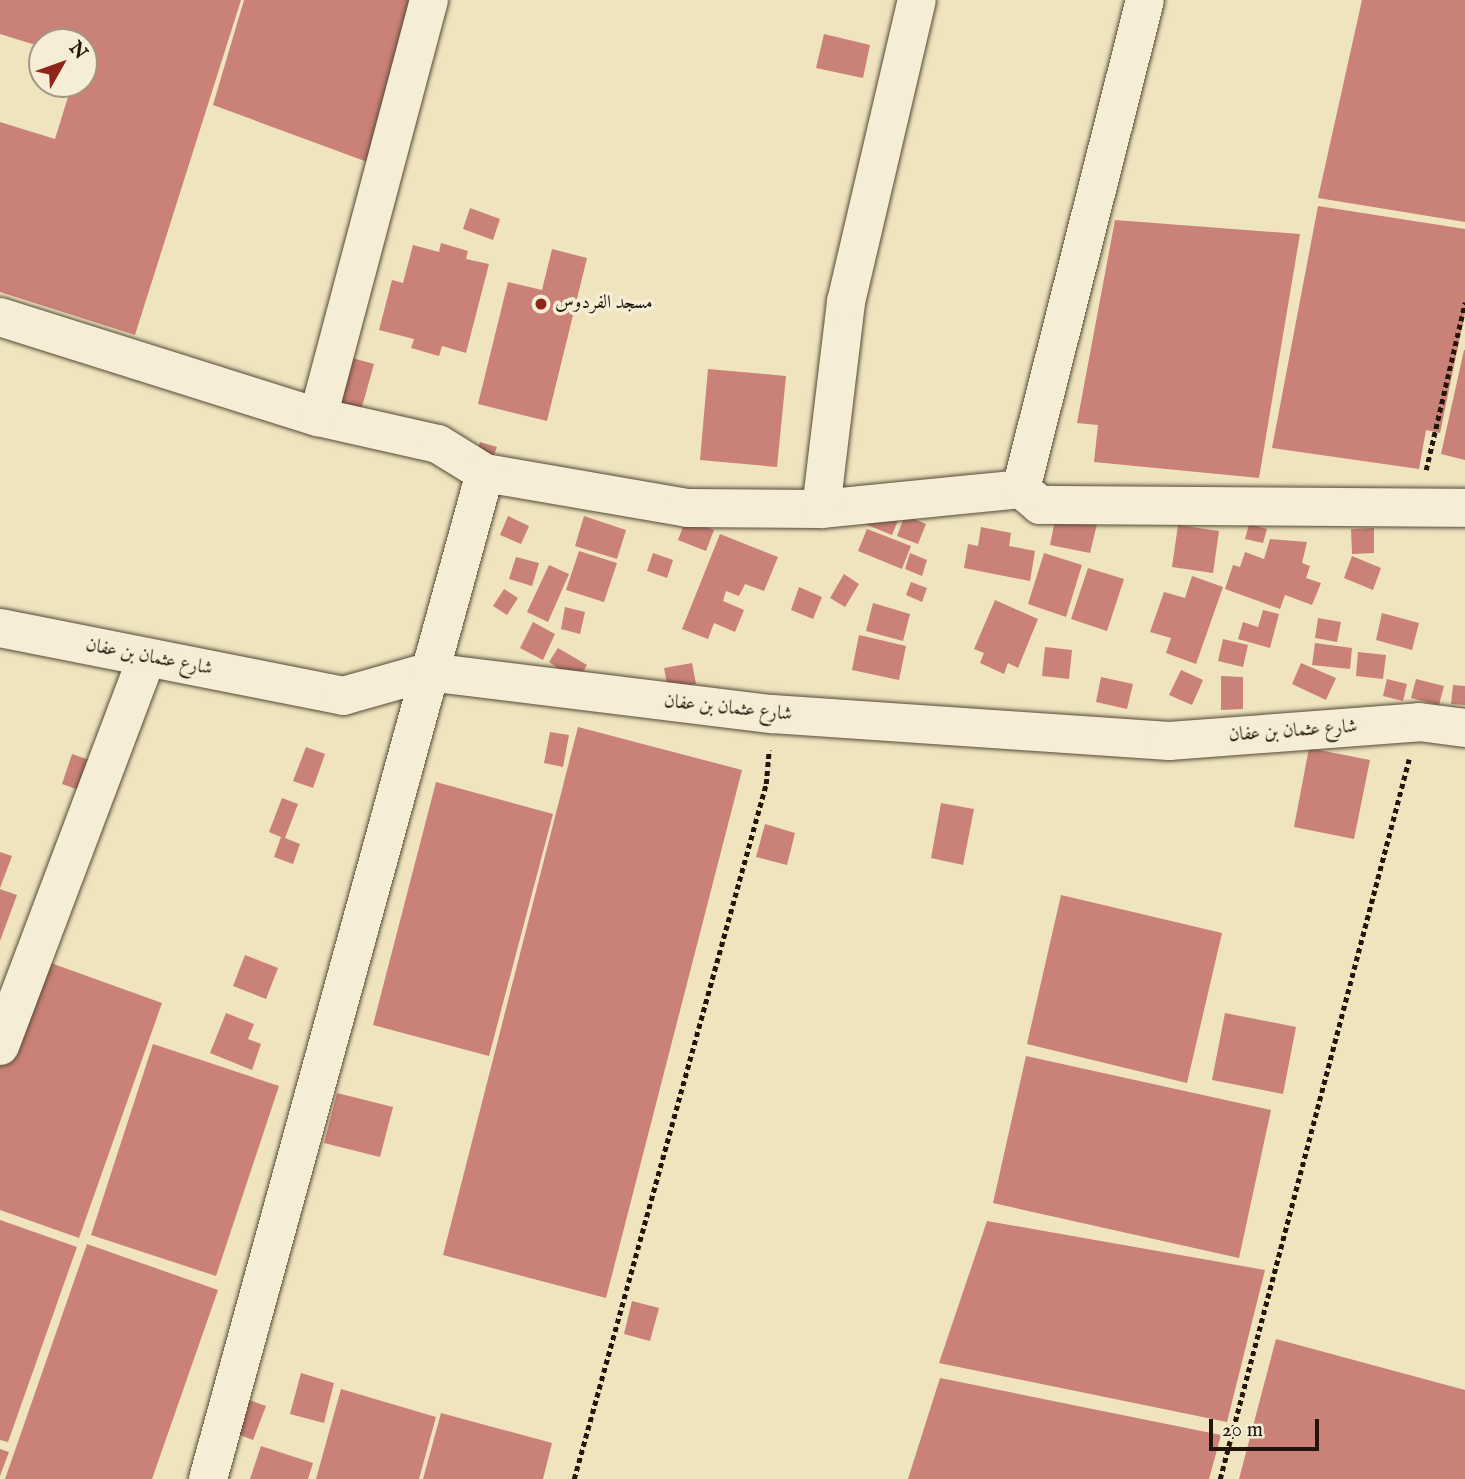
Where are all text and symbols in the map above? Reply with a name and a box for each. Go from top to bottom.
north arrow [28,28,98,98]
text: N [63,37,92,65]
place label: مسجد الفردوس [555,293,653,315]
marker: مسجد الفردوس [533,296,549,312]
street label: شارع عثمان بن عفان [84,635,214,681]
street label: شارع عثمان بن عفان [663,691,793,727]
street label: شارع عثمان بن عفان [1228,716,1358,748]
scale bar [1213,1406,1323,1450]
text: 20 m [1222,1417,1263,1444]

